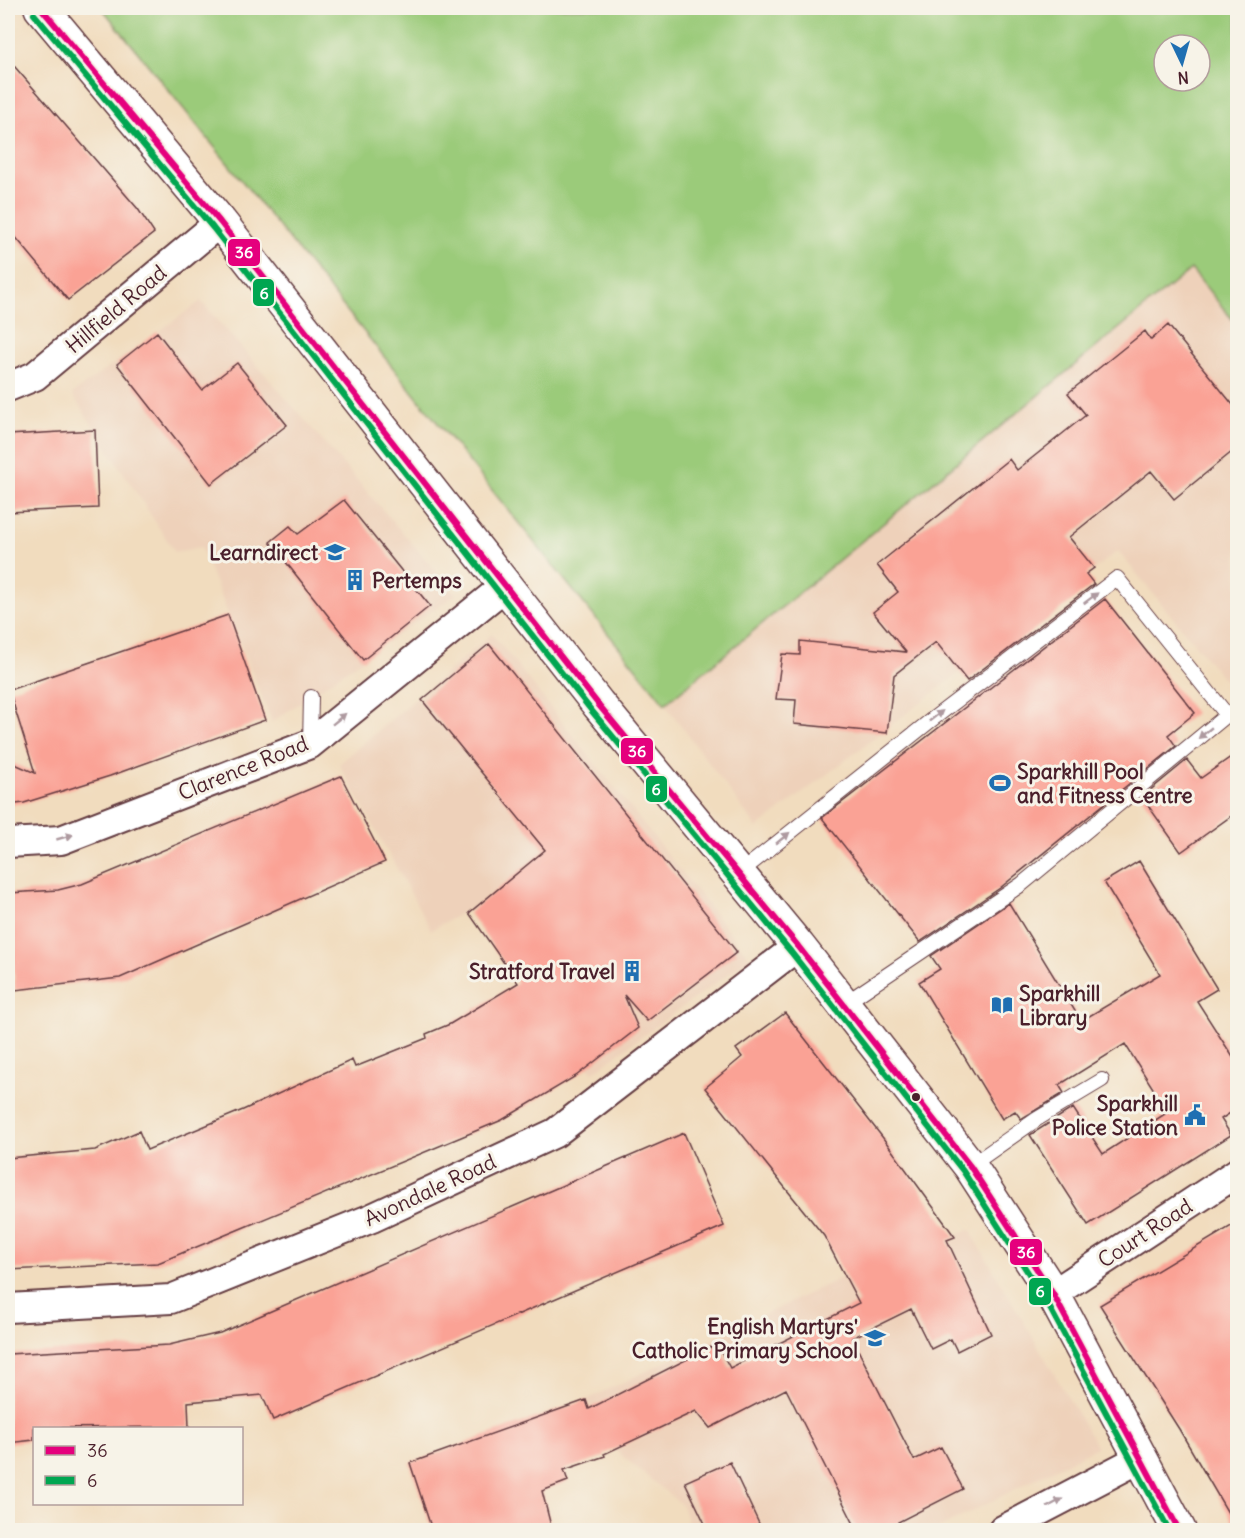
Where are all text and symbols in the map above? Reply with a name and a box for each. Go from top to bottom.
north arrow [1152,33,1212,93]
text: N [1177,67,1190,88]
line badge: 36 [227,238,261,267]
text: 36 [235,242,253,262]
street label: Hillfield Road [60,259,172,359]
line badge: 6 [252,278,275,307]
text: 6 [259,283,269,303]
place label: Learndirect [209,539,319,566]
school or university icon: Learndirect [323,540,347,564]
place label: Pertemps [372,567,462,594]
building icon: Pertemps [343,568,367,592]
one-way arrow [1083,592,1098,604]
one-way arrow [928,710,944,723]
one-way arrow [331,713,346,726]
one-way arrow [1198,726,1213,739]
street label: Clarence Road [174,730,312,806]
line badge: 36 [620,737,654,765]
text: 36 [628,741,646,761]
place label: Sparkhill Pool and Fitness Centre [1017,758,1193,809]
sports icon: Sparkhill Pool and Fitness Centre [988,771,1012,795]
line badge: 6 [645,775,668,803]
text: 6 [651,779,661,799]
one-way arrow [56,832,74,841]
one-way arrow [776,832,791,844]
place label: Stratford Travel [469,958,615,985]
building icon: Stratford Travel [620,959,644,983]
place label: Sparkhill Library [1019,980,1100,1031]
library icon: Sparkhill Library [990,993,1014,1017]
place label: Sparkhill Police Station [1052,1090,1178,1141]
unlabelled marker [910,1091,922,1103]
public building icon: Sparkhill Police Station [1183,1103,1207,1127]
street label: Avondale Road [360,1148,500,1232]
street label: Court Road [1093,1192,1197,1274]
line badge: 36 [1009,1238,1043,1266]
text: 36 [1017,1242,1035,1262]
line badge: 6 [1028,1277,1052,1306]
text: 6 [1035,1281,1045,1301]
place label: English Martyrs' Catholic Primary School [632,1313,858,1364]
school or university icon: English Martyrs' Catholic Primary School [863,1326,887,1350]
legend [33,1427,243,1505]
text: 36 [87,1439,108,1462]
text: 6 [87,1469,97,1492]
one-way arrow [1046,1498,1063,1508]

